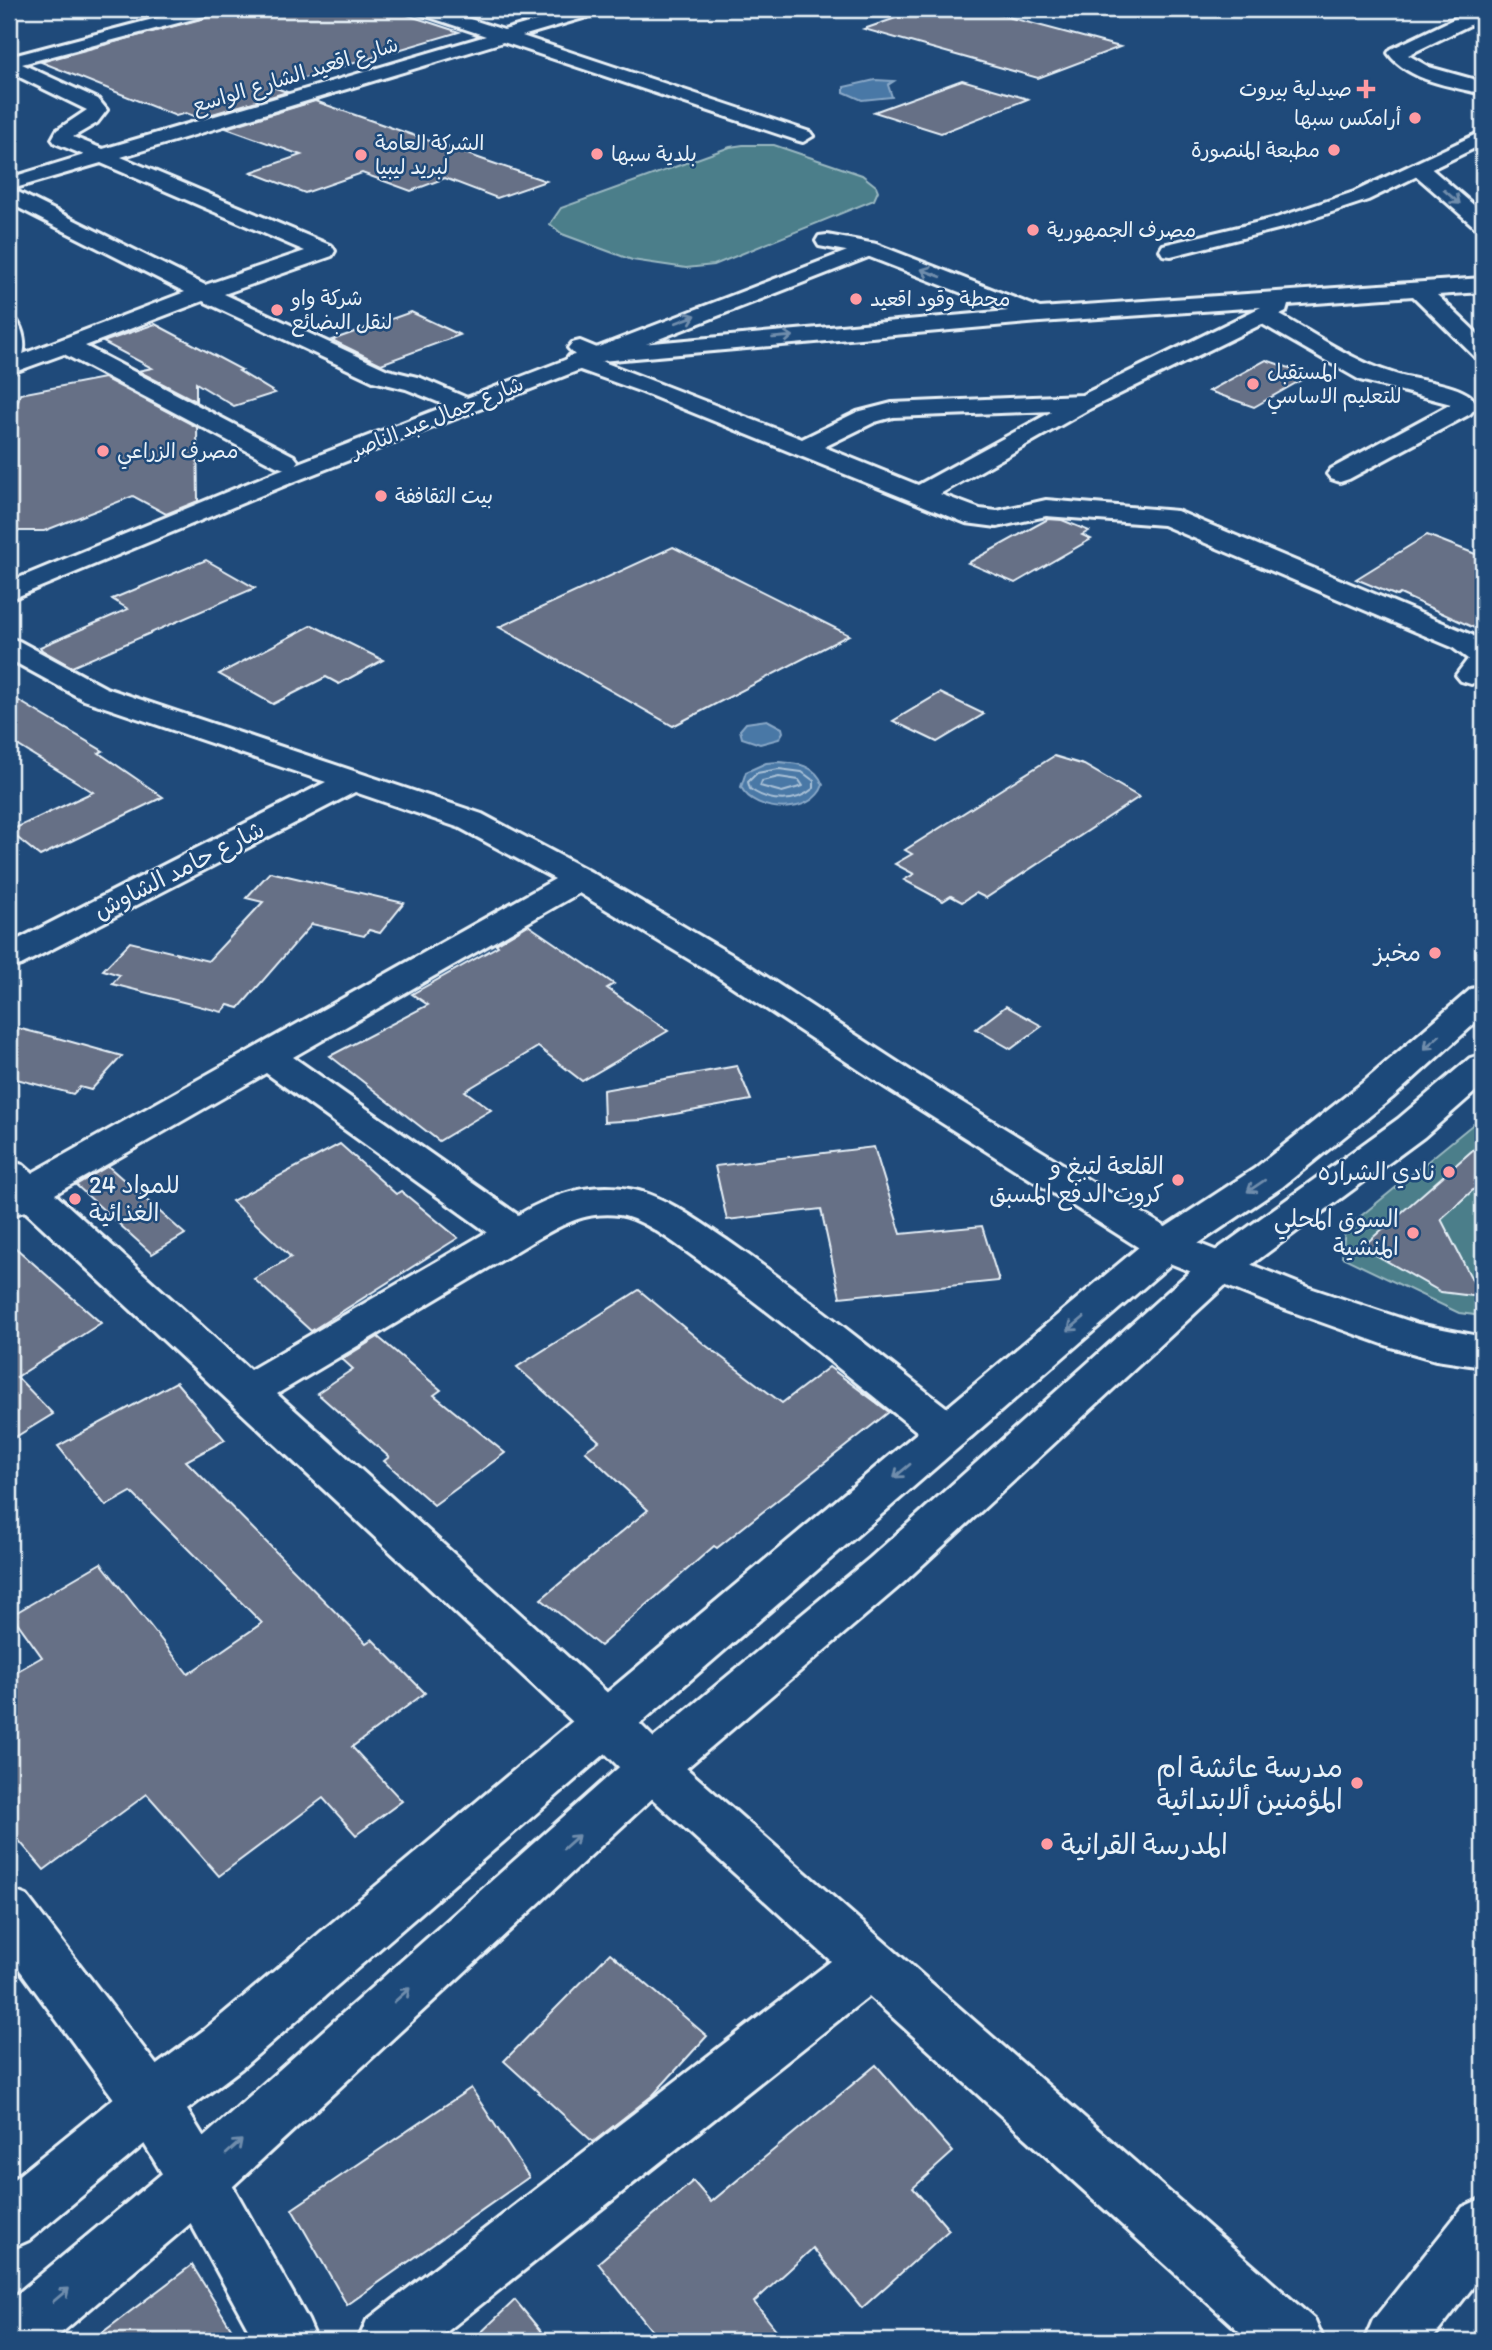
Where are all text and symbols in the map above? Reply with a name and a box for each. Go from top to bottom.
street label: شارع اقعيد الشارع الواسع [189,31,402,121]
place label: صيدلية بيروت [1239,76,1352,102]
marker: صيدلية بيروت [1358,81,1374,97]
place label: أرامكس سبها [1294,105,1401,131]
marker: أرامكس سبها [1407,110,1423,126]
place label: الشركة العامة لبريد ليبيا [375,130,484,180]
place label: مطبعة المنصورة [1191,137,1320,163]
place label: بلدية سبها [611,141,697,167]
marker: مطبعة المنصورة [1326,142,1342,158]
marker: بلدية سبها [589,146,605,162]
marker: الشركة العامة لبريد ليبيا [353,147,369,163]
one-way arrow [1442,189,1460,205]
place label: مصرف الجمهورية [1047,217,1196,244]
marker: مصرف الجمهورية [1025,222,1041,238]
one-way arrow [920,265,942,278]
place label: شركة واو لنقل البضائع [290,285,392,337]
place label: محطة وقود اقعيد [870,286,1010,312]
marker: محطة وقود اقعيد [848,291,864,307]
marker: شركة واو لنقل البضائع [269,302,285,318]
one-way arrow [674,311,696,324]
one-way arrow [771,330,794,343]
place label: المستقبل للتعليم الاساسي [1267,359,1402,415]
street label: شارع جمال عبد الناصر [345,370,528,466]
marker: المستقبل للتعليم الاساسي [1245,376,1261,392]
place label: مصرف الزراعي [117,438,239,470]
marker: مصرف الزراعي [95,443,111,459]
place label: بيت الثقاففة [395,483,493,509]
marker: بيت الثقاففة [373,488,389,504]
street label: شارع حامد الشاوش [88,814,270,928]
place label: مخبز [1372,938,1421,967]
marker: مخبز [1427,945,1443,961]
one-way arrow [1424,1034,1441,1051]
place label: القلعة لتبغ و كروت الدفع المسبق [989,1151,1164,1211]
place label: نادي الشراره [1318,1157,1435,1189]
marker: نادي الشراره [1441,1164,1457,1180]
place label: 24 للمواد الغذائية [89,1170,180,1227]
marker: القلعة لتبغ و كروت الدفع المسبق [1170,1172,1186,1188]
one-way arrow [1247,1179,1266,1193]
marker: 24 للمواد الغذائية [67,1191,83,1207]
place label: السوق المحلي المنشية [1274,1204,1399,1261]
marker: السوق المحلي المنشية [1405,1225,1421,1241]
one-way arrow [1067,1316,1085,1332]
one-way arrow [893,1463,911,1479]
place label: مدرسة عائشة ام المؤمنين ألابتدائية [1156,1750,1343,1817]
marker: مدرسة عائشة ام المؤمنين ألابتدائية [1349,1775,1365,1791]
place label: المدرسة القرانية [1061,1827,1228,1861]
one-way arrow [562,1833,579,1850]
marker: المدرسة القرانية [1039,1836,1055,1852]
one-way arrow [393,1987,411,2003]
one-way arrow [225,2139,242,2156]
one-way arrow [52,2287,70,2303]

